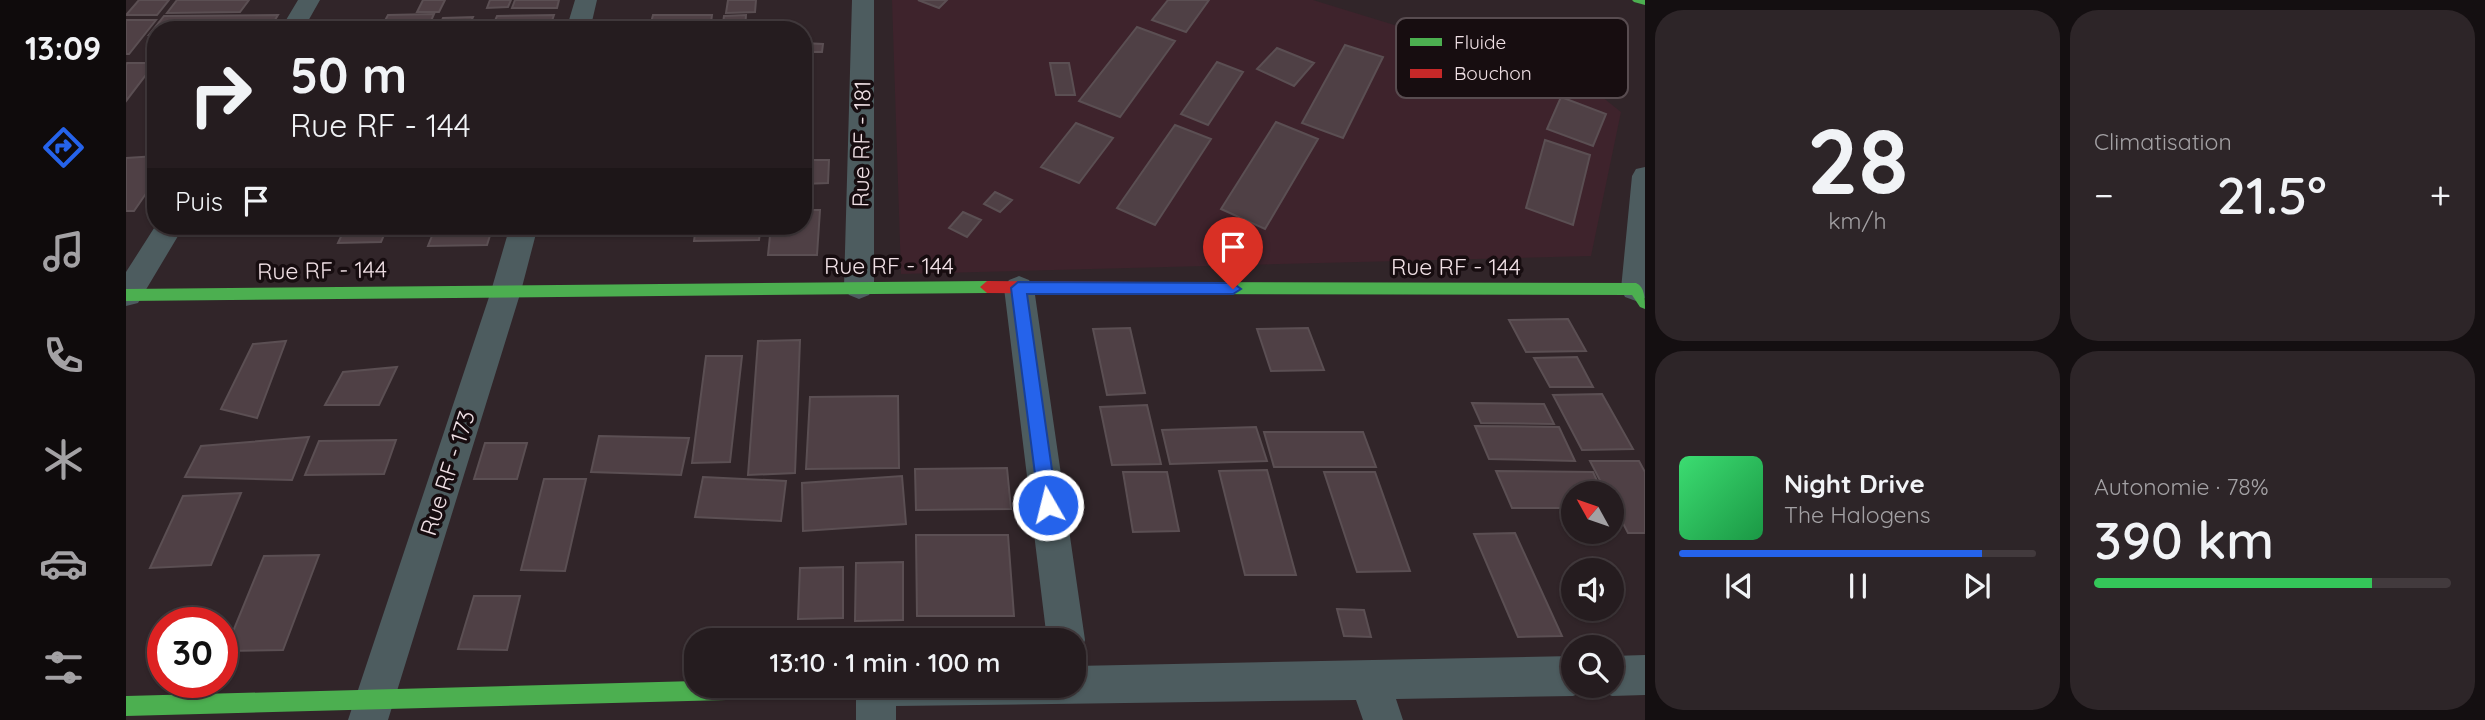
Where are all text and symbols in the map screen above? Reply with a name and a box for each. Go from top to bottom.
legend [1396,18,1628,98]
text: 13:09 [25,28,101,68]
text: Fluide [1454,30,1506,54]
text: 50 m [290,44,407,105]
icon: right [175,49,266,140]
text: Bouchon [1454,61,1532,85]
street label: Rue RF - 181 [845,80,877,208]
text: 28 [1807,103,1908,217]
text: Rue RF - 144 [290,105,471,145]
icon: directions [39,123,88,172]
text: Climatisation [2094,127,2232,156]
text: 21.5° [2217,162,2327,227]
text: − [2094,171,2114,219]
text: + [2430,171,2451,219]
icon: arrive [237,182,275,220]
text: Puis [175,185,223,218]
text: km/h [1828,206,1887,235]
pin [1203,217,1263,289]
icon: music [39,227,88,276]
icon: arrive [1214,228,1252,266]
street label: Rue RF - 144 [824,251,954,280]
street label: Rue RF - 144 [1391,252,1521,281]
street label: Rue RF - 144 [257,254,387,286]
icon: phone [39,331,88,380]
street label: Rue RF - 173 [413,407,481,539]
icon: climate [39,435,88,484]
text: Night Drive [1784,467,1925,500]
position arrow [1011,468,1085,542]
text: Autonomie · 78% [2094,472,2269,501]
north arrow [1561,481,1624,544]
map controls [1561,481,1624,698]
text: The Halogens [1784,500,1931,529]
text: 390 km [2094,507,2274,572]
icon: car [39,539,88,588]
button: sound [1561,558,1624,621]
icon: previous [1720,567,1758,605]
icon: pause [1839,567,1877,605]
icon: next [1958,567,1996,605]
speed limit sign: 30 [147,607,238,698]
button: search [1561,635,1624,698]
icon: filters [39,643,88,692]
text: 13:10 · 1 min · 100 m [770,646,1000,679]

